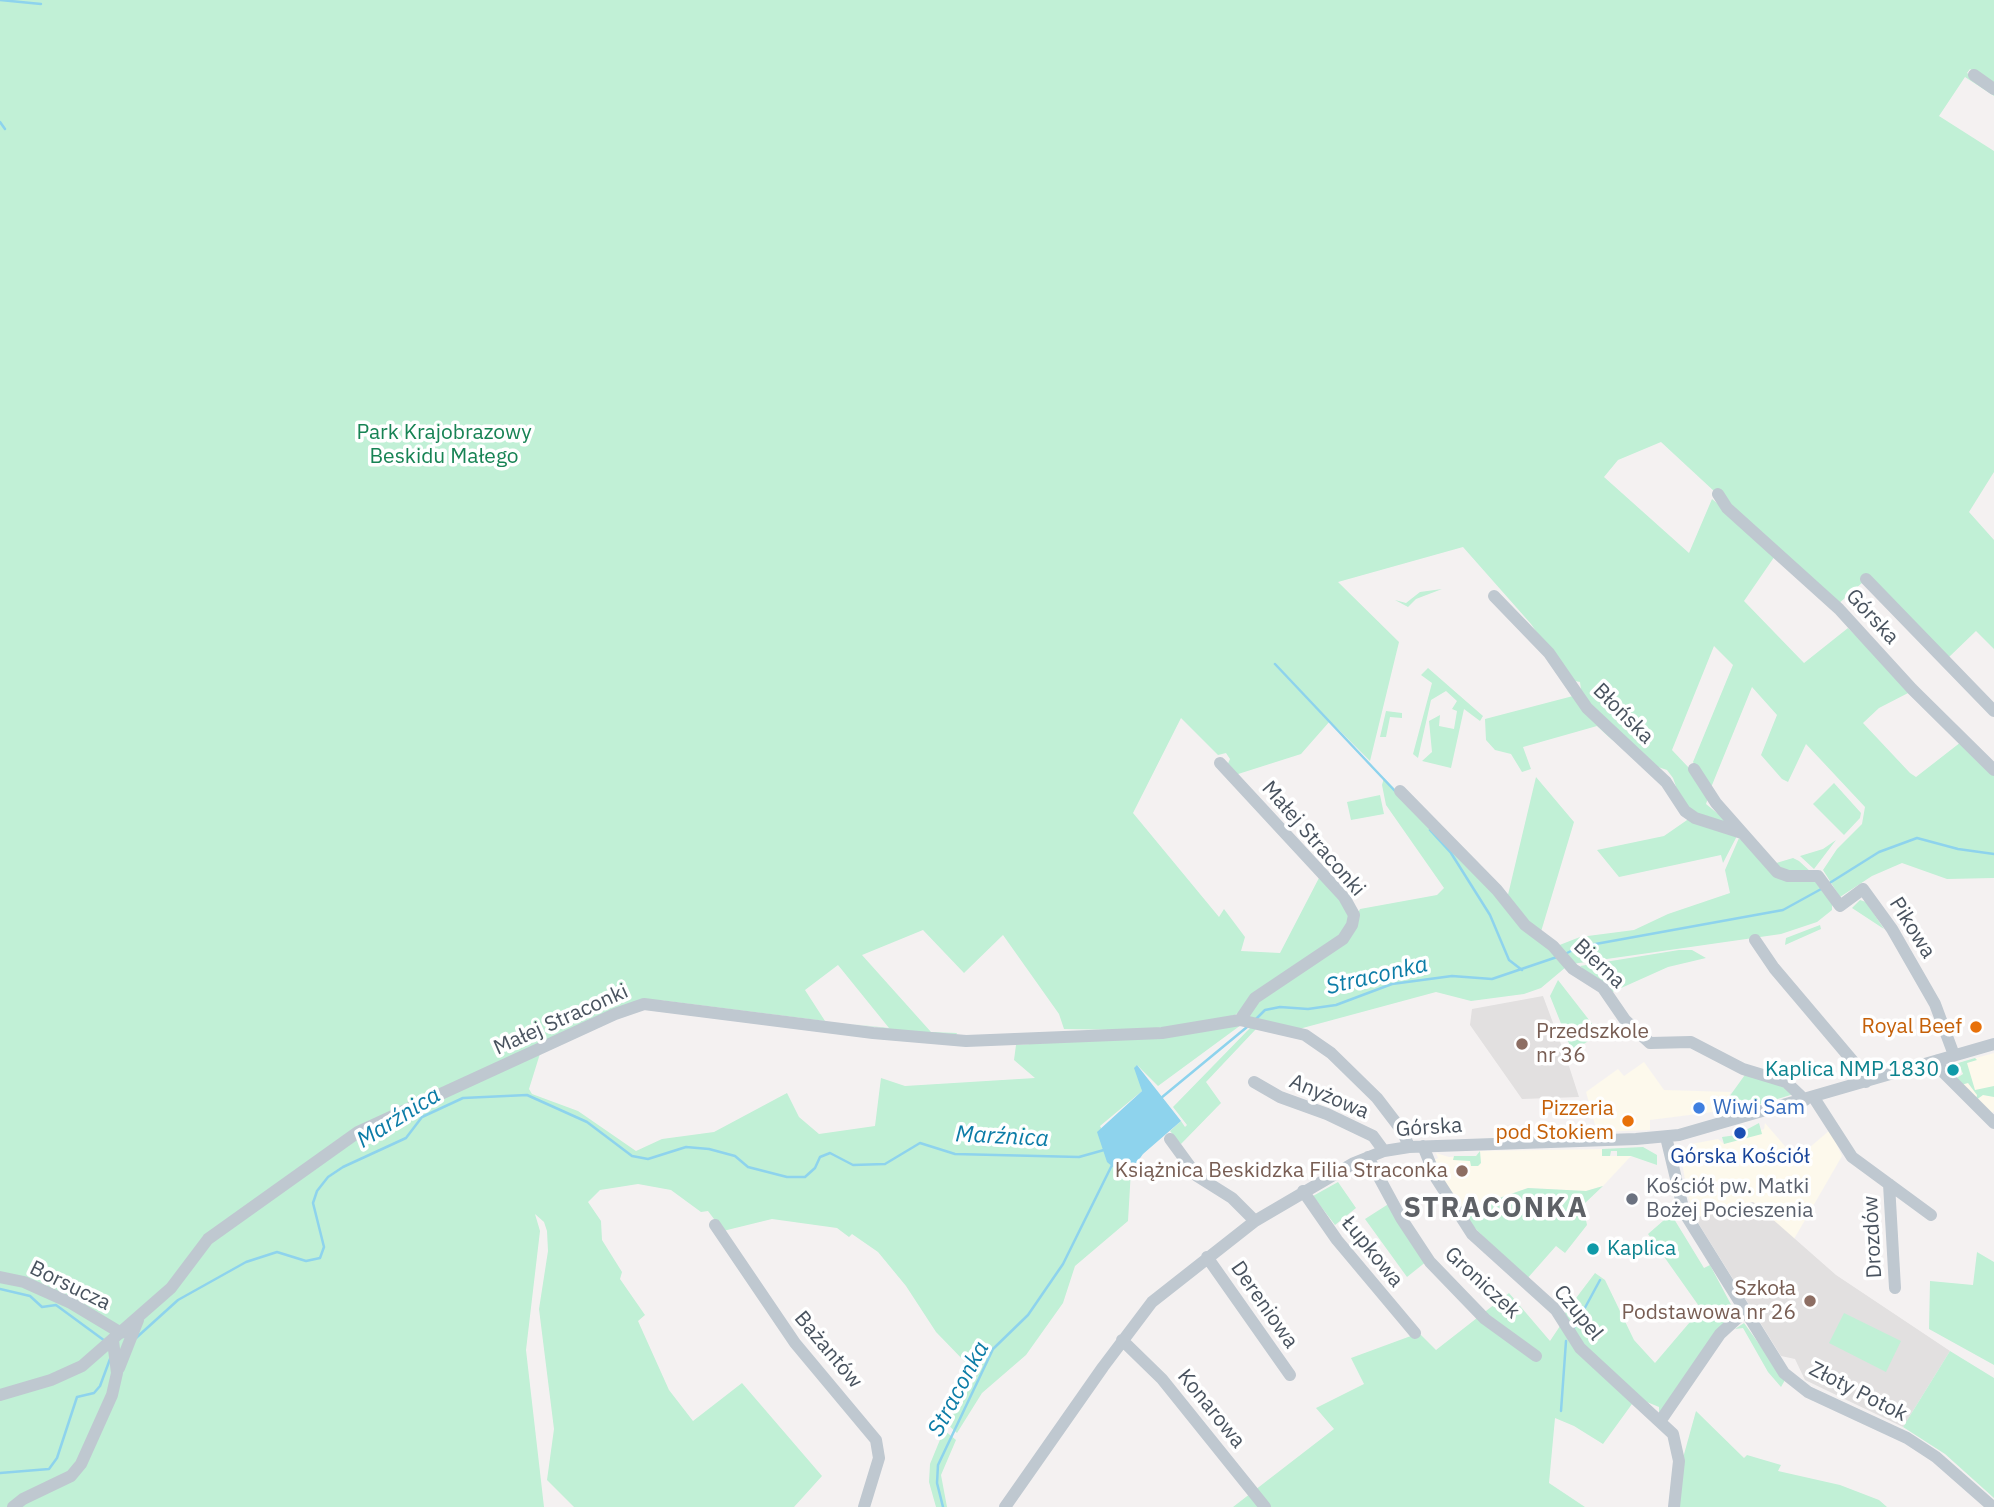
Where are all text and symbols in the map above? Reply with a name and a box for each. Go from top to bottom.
park label: Park Krajobrazowy Beskidu Małego [356,420,532,470]
street label: Górska [1840,584,1904,650]
street label: Błońska [1587,678,1659,750]
street label: Małej Straconki [1256,776,1370,902]
street label: Pikowa [1883,893,1941,963]
street label: Bierna [1568,934,1630,994]
water label: Straconka [1323,951,1431,1001]
street label: Małej Straconki [490,979,632,1061]
place label: Royal Beef [1862,1014,1962,1040]
place label: Przedszkole nr 36 [1536,1019,1649,1069]
marker: Royal Beef [1968,1019,1984,1035]
marker: Przedszkole nr 36 [1514,1036,1530,1052]
place label: Kaplica NMP 1830 [1765,1057,1939,1083]
marker: Kaplica NMP 1830 [1945,1062,1961,1078]
street label: Anyżowa [1285,1069,1373,1125]
water label: Marźnica [352,1081,446,1155]
place label: Wiwi Sam [1713,1095,1805,1121]
place label: Pizzeria pod Stokiem [1495,1096,1614,1146]
marker: Wiwi Sam [1691,1100,1707,1116]
street label: Górska [1395,1113,1463,1143]
marker: Pizzeria pod Stokiem [1620,1113,1636,1129]
water label: Marźnica [955,1121,1049,1153]
marker: Górska Kościół [1732,1125,1748,1141]
place label: Górska Kościół [1670,1144,1810,1170]
place label: Książnica Beskidzka Filia Straconka [1115,1158,1448,1184]
marker: Książnica Beskidzka Filia Straconka [1454,1163,1470,1179]
place label: Kościół pw. Matki Bożej Pocieszenia [1646,1174,1814,1224]
marker: Kościół pw. Matki Bożej Pocieszenia [1624,1191,1640,1207]
district label: STRACONKA [1405,1192,1587,1226]
street label: Drozdów [1858,1195,1888,1279]
street label: Łupkowa [1336,1211,1408,1293]
place label: Kaplica [1607,1236,1676,1262]
marker: Kaplica [1585,1241,1601,1257]
street label: Groniczek [1439,1242,1525,1324]
street label: Borsucza [25,1256,115,1316]
street label: Dereniowa [1225,1257,1303,1353]
place label: Szkoła Podstawowa nr 26 [1622,1276,1796,1326]
street label: Czupel [1548,1280,1608,1346]
marker: Szkoła Podstawowa nr 26 [1802,1293,1818,1309]
street label: Bażantów [788,1306,868,1394]
water label: Straconka [922,1337,996,1441]
street label: Złoty Potok [1805,1357,1911,1427]
street label: Konarowa [1172,1365,1250,1453]

